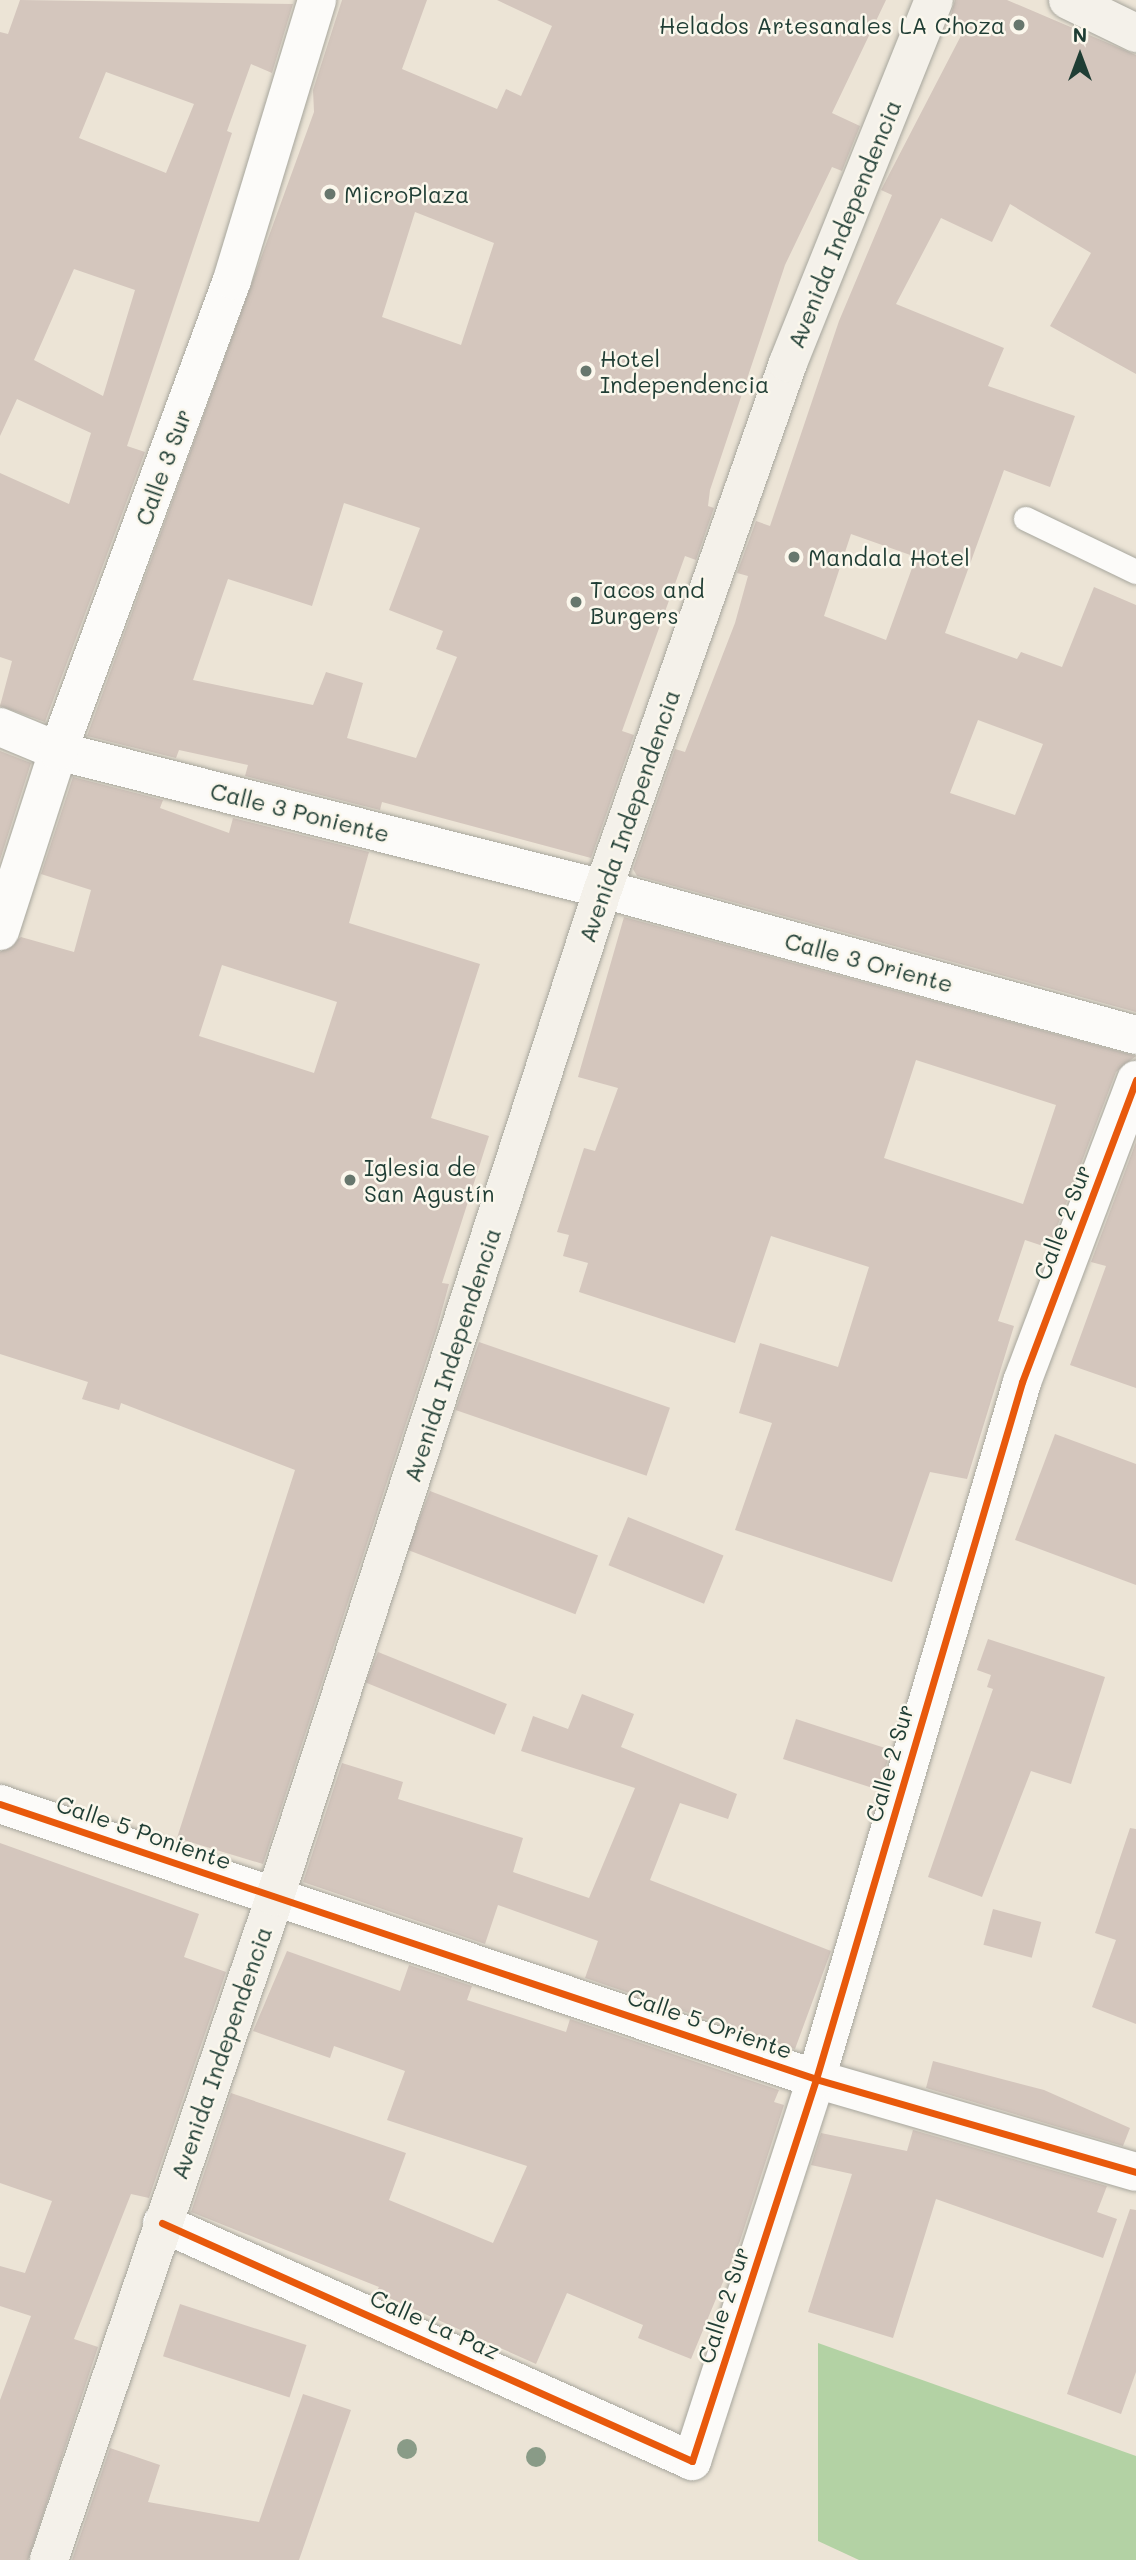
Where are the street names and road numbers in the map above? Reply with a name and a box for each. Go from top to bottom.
street label: Avenida Independencia [782,96,906,352]
street label: Calle 3 Sur [129,405,197,529]
street label: Avenida Independencia [573,686,685,946]
street label: Calle 3 Poniente [208,776,392,848]
street label: Calle 3 Oriente [782,926,956,998]
street label: Calle 2 Sur [1027,1161,1097,1283]
street label: Avenida Independencia [398,1225,506,1485]
street label: Calle 2 Sur [859,1701,919,1825]
street label: Calle 5 Poniente [53,1789,235,1875]
street label: Avenida Independencia [165,1923,277,2183]
street label: Calle 5 Oriente [624,1982,796,2064]
street label: Calle 2 Sur [691,2243,755,2367]
street label: Calle La Paz [366,2283,504,2365]

